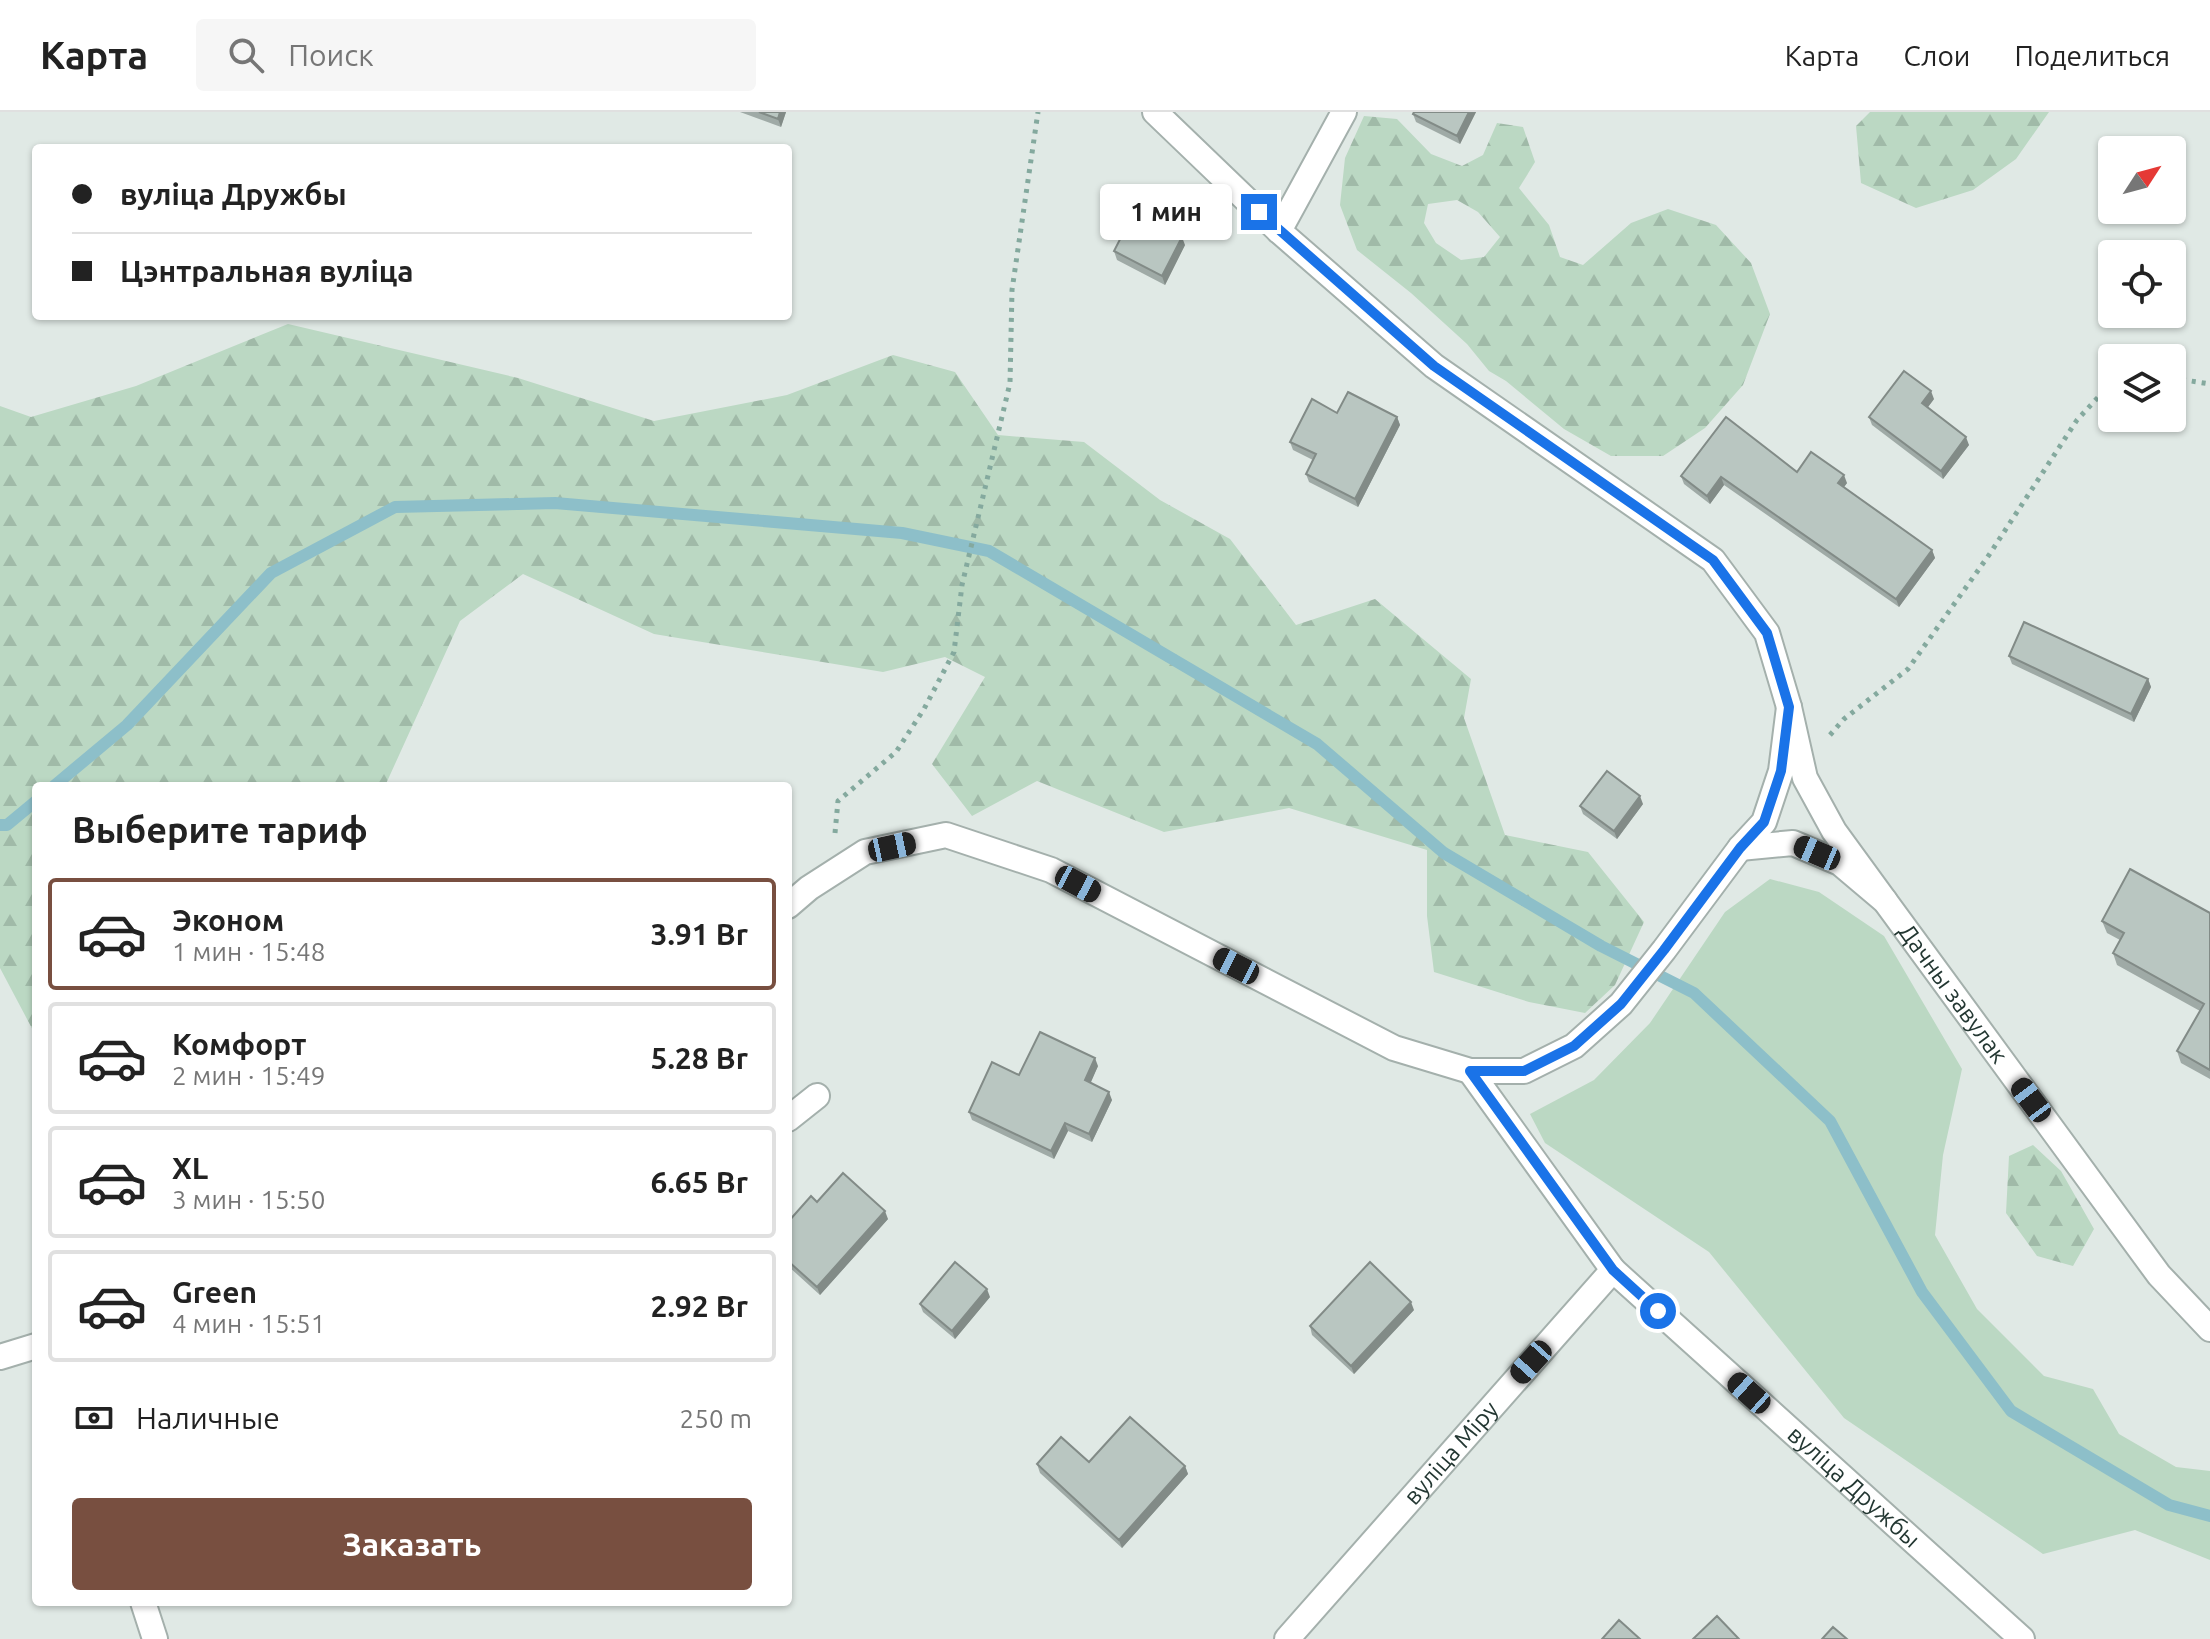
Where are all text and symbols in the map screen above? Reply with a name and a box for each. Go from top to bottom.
search box [196,19,756,91]
icon: search [224,33,268,77]
text: Карта [40,34,148,76]
text: Поиск [288,38,374,72]
text: Карта [1785,40,1859,71]
text: Слои [1903,40,1970,71]
text: Поделиться [2014,40,2170,71]
north arrow [2098,136,2186,224]
map controls [2098,136,2186,432]
text: вуліца Дружбы [120,177,347,211]
callout: 1 мин [1099,184,1231,240]
route end [1241,194,1277,230]
text: 1 мин [1130,197,1202,226]
button: locate [2098,240,2186,328]
text: Цэнтральная вуліца [120,254,414,288]
button: layers [2098,344,2186,432]
text: Выберите тариф [72,809,368,850]
car [866,830,918,864]
car [1790,833,1844,873]
car [1051,862,1105,906]
icon: car [76,898,148,970]
text: Эконом [172,903,284,937]
text: 3.91 Br [651,917,748,951]
street label: Дачны завулак [1893,918,2013,1068]
text: 1 мин · 15:48 [172,937,325,966]
car [1209,944,1263,988]
icon: car [76,1022,148,1094]
text: Комфорт [172,1027,306,1061]
text: 5.28 Br [651,1041,748,1075]
text: 2 мин · 15:49 [172,1061,325,1090]
car [2007,1074,2055,1126]
icon: car [76,1146,148,1218]
text: XL [172,1151,208,1185]
text: 6.65 Br [651,1165,748,1199]
text: 3 мин · 15:50 [172,1185,325,1214]
icon: car [76,1270,148,1342]
text: Green [172,1275,257,1309]
text: 2.92 Br [651,1289,748,1323]
route start [1640,1293,1676,1329]
text: 4 мин · 15:51 [172,1309,325,1338]
car [1506,1336,1556,1388]
car [1723,1368,1775,1418]
street label: вуліца Міру [1398,1395,1504,1510]
icon: cash [72,1396,116,1440]
text: Наличные [136,1401,280,1435]
text: 250 m [680,1404,752,1433]
street label: вуліца Дружбы [1782,1420,1925,1553]
button: Заказать [72,1498,752,1590]

